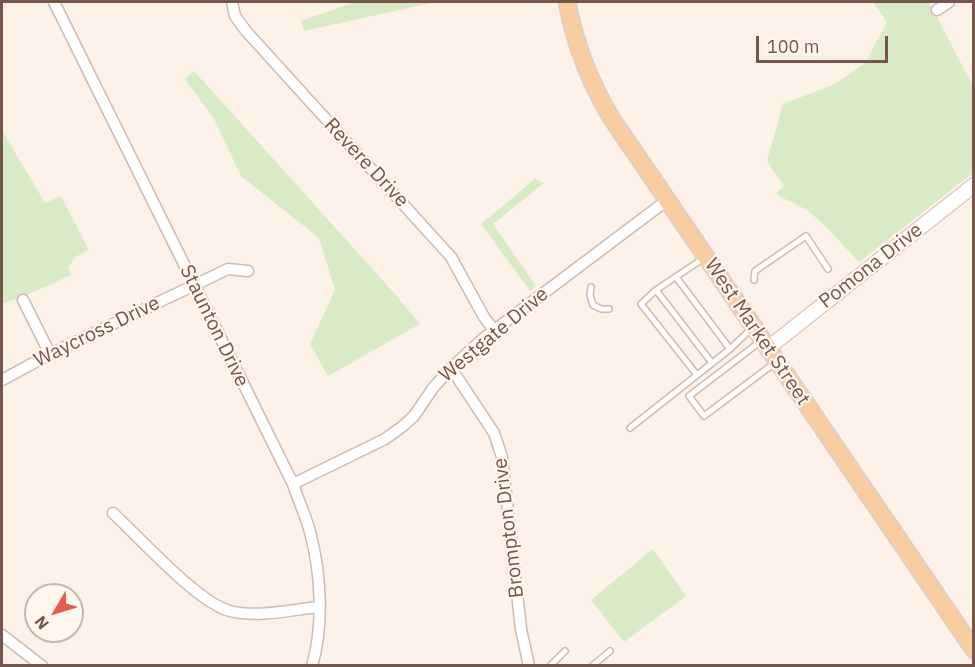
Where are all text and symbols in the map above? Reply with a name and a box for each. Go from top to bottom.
scale bar [759,24,891,62]
text: 100 m [767,35,819,58]
street label: Revere Drive [319,113,413,213]
street label: Pomona Drive [814,218,928,314]
street label: West Market Street [699,254,815,410]
street label: Staunton Drive [174,261,254,391]
street label: Westgate Drive [435,282,553,388]
street label: Waycross Drive [30,291,164,373]
street label: Brompton Drive [488,457,530,599]
north arrow [24,583,84,643]
text: N [30,612,53,634]

